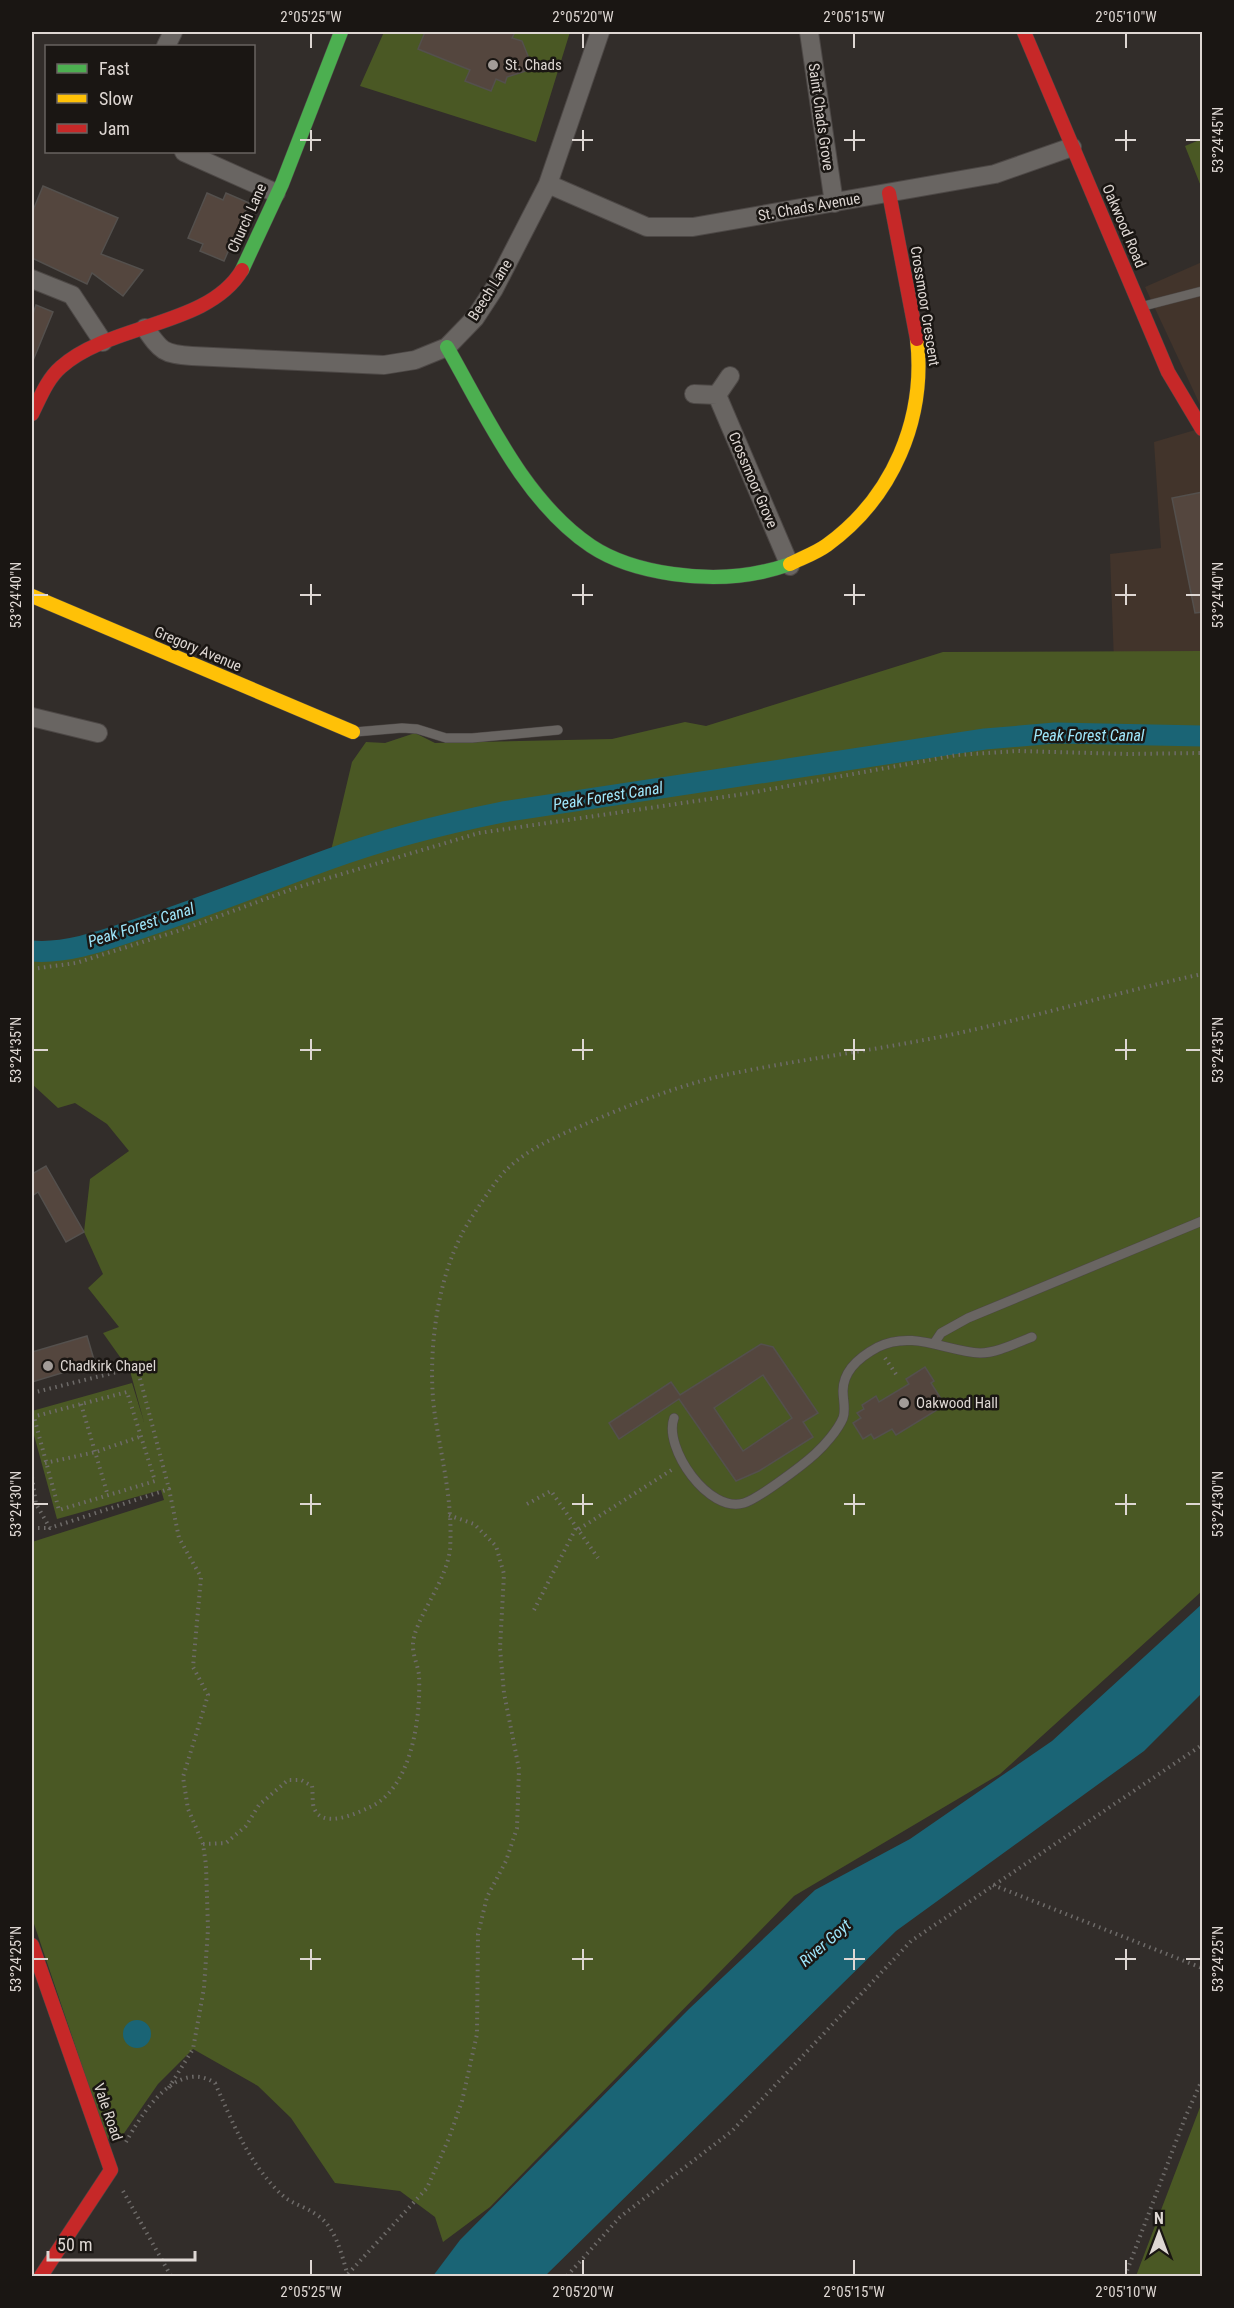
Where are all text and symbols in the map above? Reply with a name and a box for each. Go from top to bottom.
text: 2°05'25"W [280,8,342,26]
text: 2°05'20"W [552,8,614,26]
text: 2°05'15"W [823,8,885,26]
text: 2°05'10"W [1095,8,1157,26]
legend [45,45,255,153]
place label: St. Chads [505,56,562,74]
text: Fast [99,58,130,79]
marker: St. Chads [486,58,500,72]
street label: Saint Chads Grove [805,62,837,172]
text: Slow [99,88,134,109]
text: 53°24'45"N [1209,107,1227,173]
text: Jam [99,118,130,139]
street label: Church Lane [224,181,270,255]
street label: Oakwood Road [1098,182,1150,270]
street label: St. Chads Avenue [756,189,862,225]
street label: Crossmoor Crescent [907,245,943,367]
street label: Beech Lane [464,256,516,324]
street label: Crossmoor Grove [725,429,781,531]
text: 53°24'40"N [7,562,25,628]
text: 53°24'40"N [1209,562,1227,628]
street label: Gregory Avenue [152,623,244,675]
water label: Peak Forest Canal [1034,726,1145,745]
water label: Peak Forest Canal [552,778,665,814]
water label: Peak Forest Canal [85,899,197,951]
text: 53°24'35"N [7,1017,25,1083]
text: 53°24'35"N [1209,1017,1227,1083]
place label: Chadkirk Chapel [60,1357,156,1375]
marker: Chadkirk Chapel [41,1359,55,1373]
place label: Oakwood Hall [916,1394,998,1412]
marker: Oakwood Hall [897,1396,911,1410]
text: 53°24'30"N [7,1471,25,1537]
text: 53°24'30"N [1209,1471,1227,1537]
water label: River Goyt [795,1915,855,1970]
text: 53°24'25"N [7,1926,25,1992]
text: 53°24'25"N [1209,1926,1227,1992]
street label: Vale Road [90,2081,126,2143]
north arrow [1129,2203,1189,2263]
text: N [1154,2209,1164,2228]
scale bar [48,2224,195,2262]
text: 50 m [57,2234,92,2255]
text: 2°05'25"W [280,2283,342,2301]
text: 2°05'20"W [552,2283,614,2301]
text: 2°05'15"W [823,2283,885,2301]
text: 2°05'10"W [1095,2283,1157,2301]

